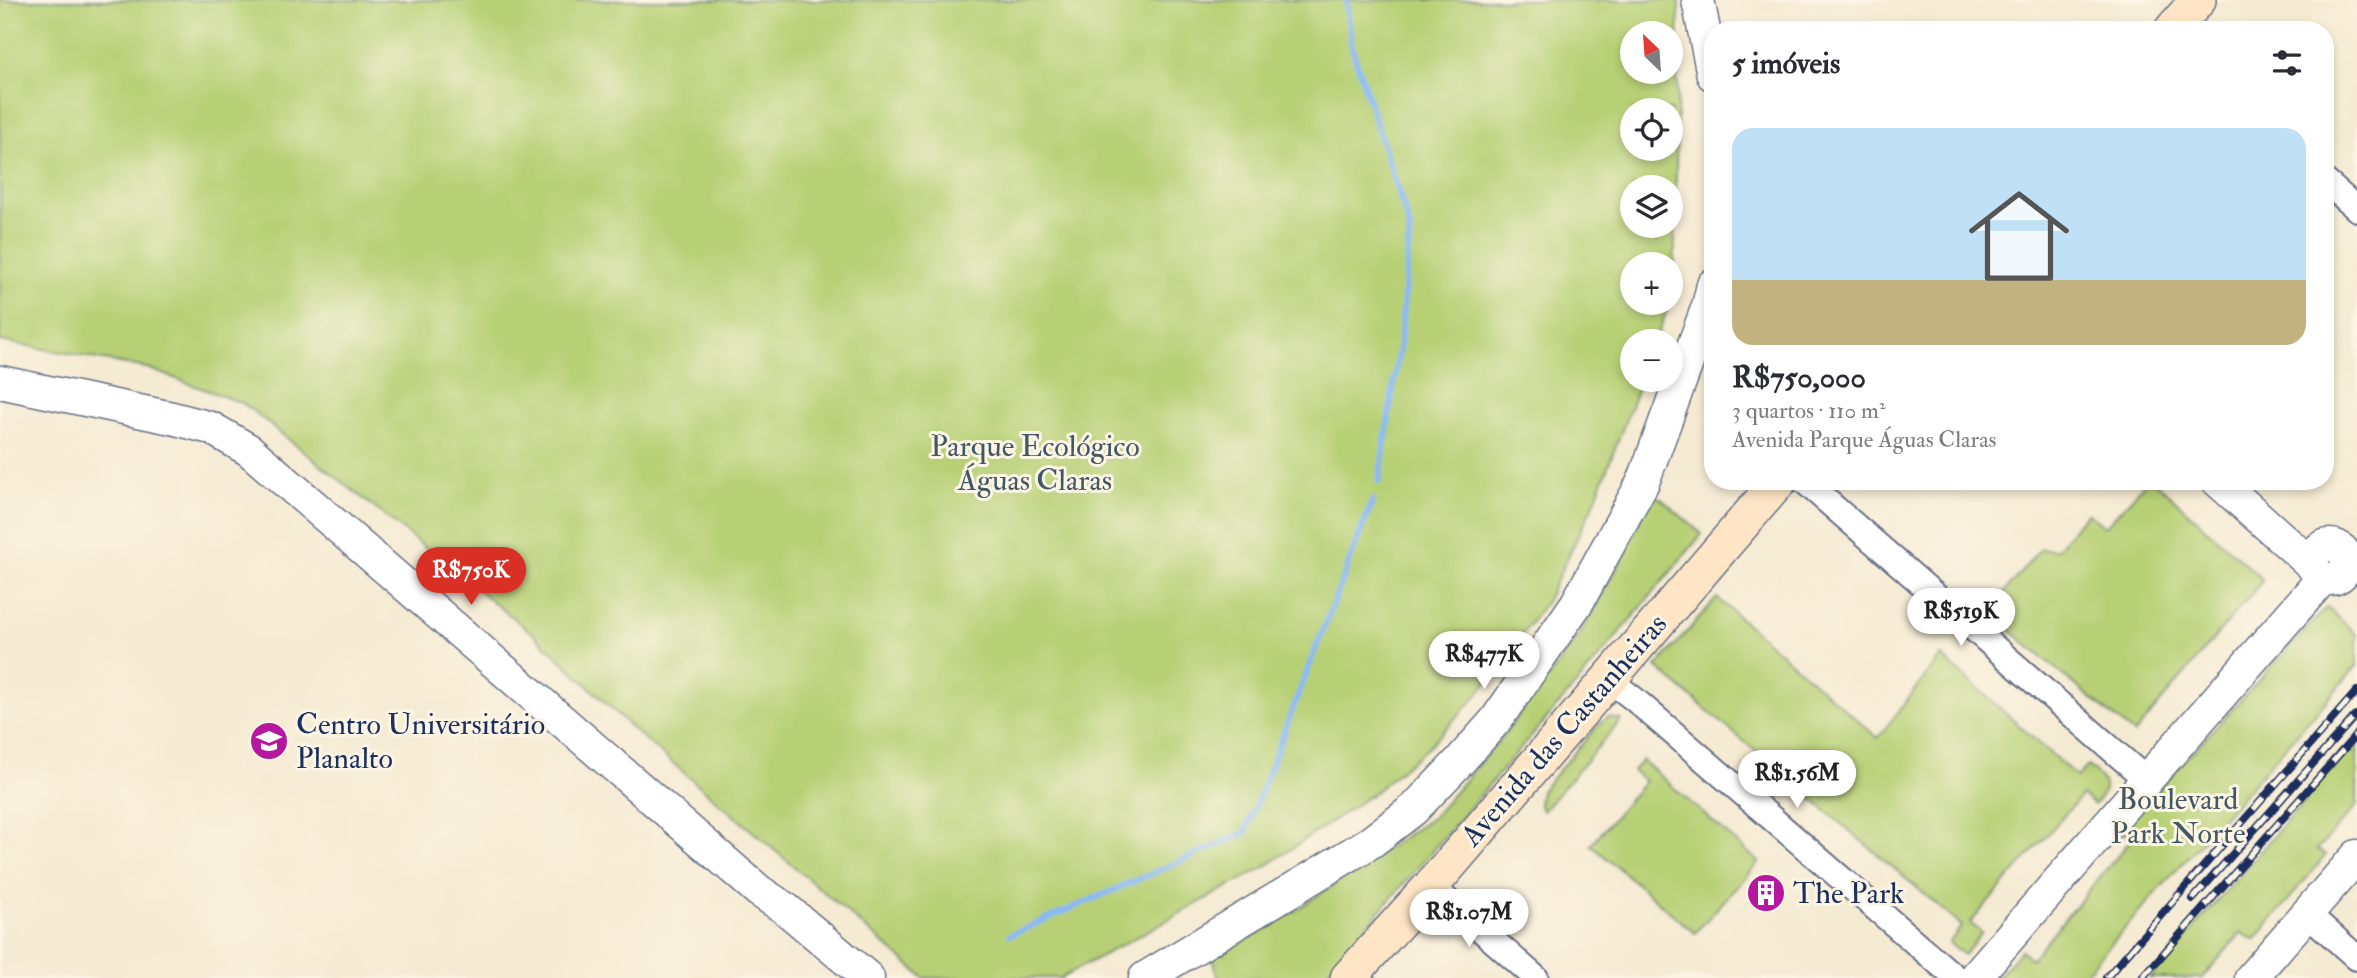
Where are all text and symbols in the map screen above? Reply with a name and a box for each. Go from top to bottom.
north arrow [1620,21,1684,84]
map controls [1620,21,1683,392]
icon: filters [2268,44,2306,82]
text: 5 imóveis [1732,45,1840,82]
button: locate [1620,98,1683,161]
icon: home [1956,173,2082,299]
button: layers [1620,175,1683,238]
button: + [1620,252,1683,315]
button: − [1620,329,1683,392]
text: R$750,000 [1732,359,1866,396]
text: 3 quartos · 110 m² [1732,396,1885,425]
text: Avenida Parque Águas Claras [1732,425,1996,454]
park label: Parque Ecológico Águas Claras [930,428,1140,499]
pin: R$750K [414,548,528,607]
text: R$750K [432,555,510,584]
pin: R$519K [1904,588,2018,648]
text: R$519K [1923,596,1999,625]
street label: Avenida das Castanheiras [1452,606,1675,855]
pin: R$477K [1427,632,1541,691]
text: R$477K [1445,639,1523,668]
place label: Centro Universitário Planalto [296,706,545,777]
school or university icon: Centro Universitário Planalto [248,720,290,762]
pin: R$1.56M [1732,750,1862,810]
text: R$1.56M [1754,758,1840,787]
park label: Boulevard Park Norte [2111,781,2245,852]
building icon: The Park [1745,872,1787,914]
place label: The Park [1793,875,1904,912]
pin: R$1.07M [1404,890,1534,949]
text: R$1.07M [1426,897,1512,926]

